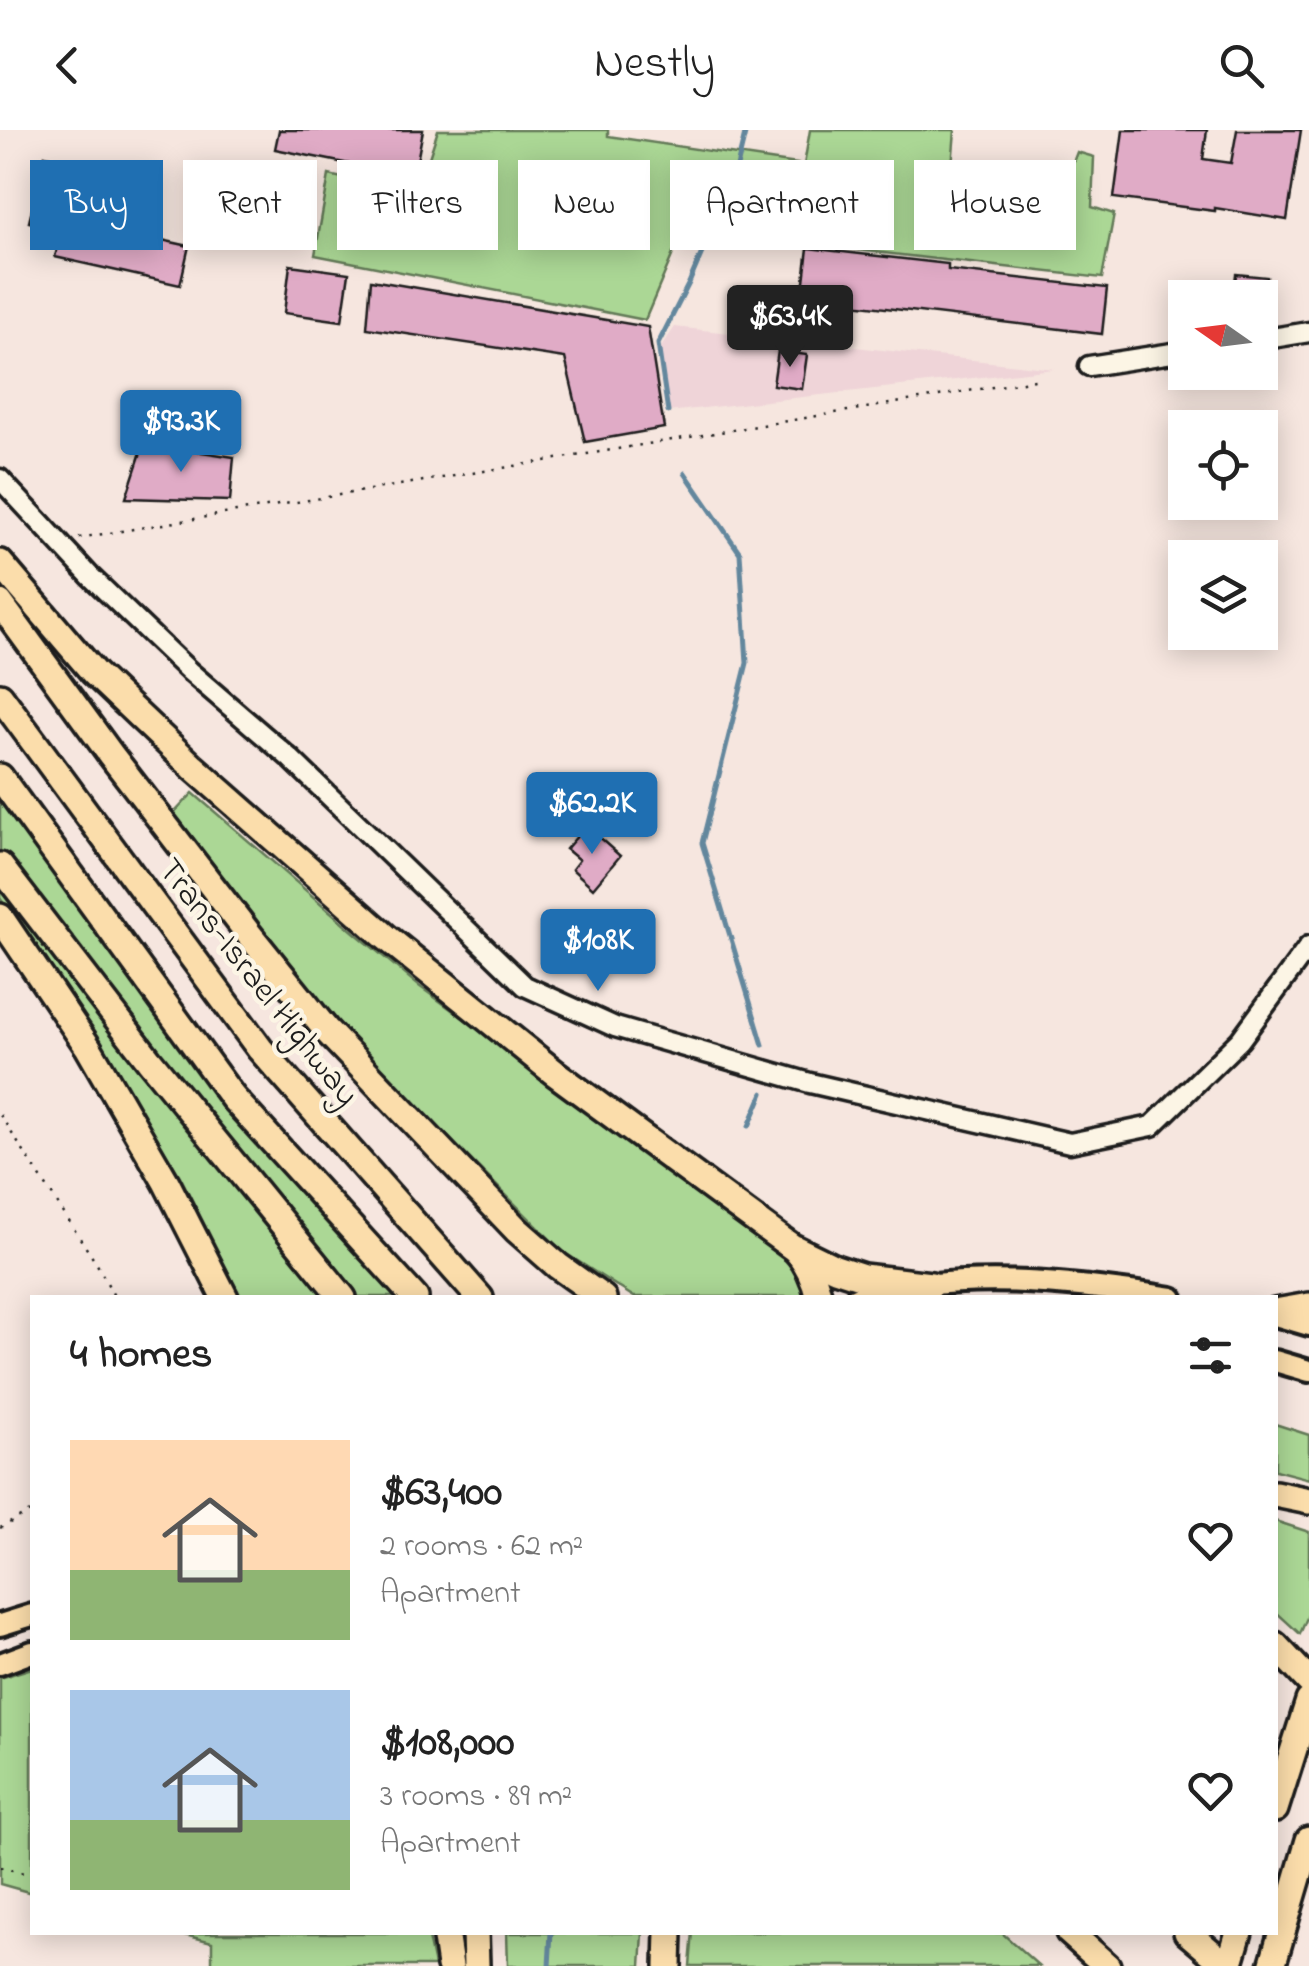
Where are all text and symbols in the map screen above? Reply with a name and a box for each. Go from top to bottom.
text: Nestly [594,32,715,98]
icon: back [40,38,95,93]
icon: search [1214,38,1269,93]
chip: Buy [30,160,163,250]
chip: Rent [183,160,317,250]
chip: Filters [337,160,498,250]
chip: New [518,160,650,250]
chip: Apartment [670,160,894,250]
chip: House [914,160,1076,250]
north arrow [1168,280,1278,390]
map controls [1168,280,1278,650]
pin: $63.4K [709,285,871,370]
text: $63.4K [749,294,831,341]
pin: $93.3K [100,390,262,475]
text: $93.3K [142,399,220,446]
button: locate [1168,410,1278,520]
button: layers [1168,540,1278,650]
pin: $62.2K [511,772,673,857]
text: $62.2K [548,781,636,828]
street label: Trans-Israel Highway [144,848,371,1118]
pin: $108K [528,909,668,994]
text: $108K [563,918,633,965]
text: 4 homes [70,1325,212,1386]
icon: filters [1183,1328,1238,1383]
text: $63,400 [380,1463,502,1524]
icon: home [150,1480,270,1600]
icon: heart [1183,1513,1238,1568]
text: 2 rooms · 62 m² [380,1524,583,1571]
text: Apartment [380,1571,521,1618]
text: $108,000 [380,1713,514,1774]
icon: home [150,1730,270,1850]
icon: heart [1183,1763,1238,1818]
text: 3 rooms · 89 m² [380,1774,572,1821]
text: Apartment [380,1821,521,1868]

